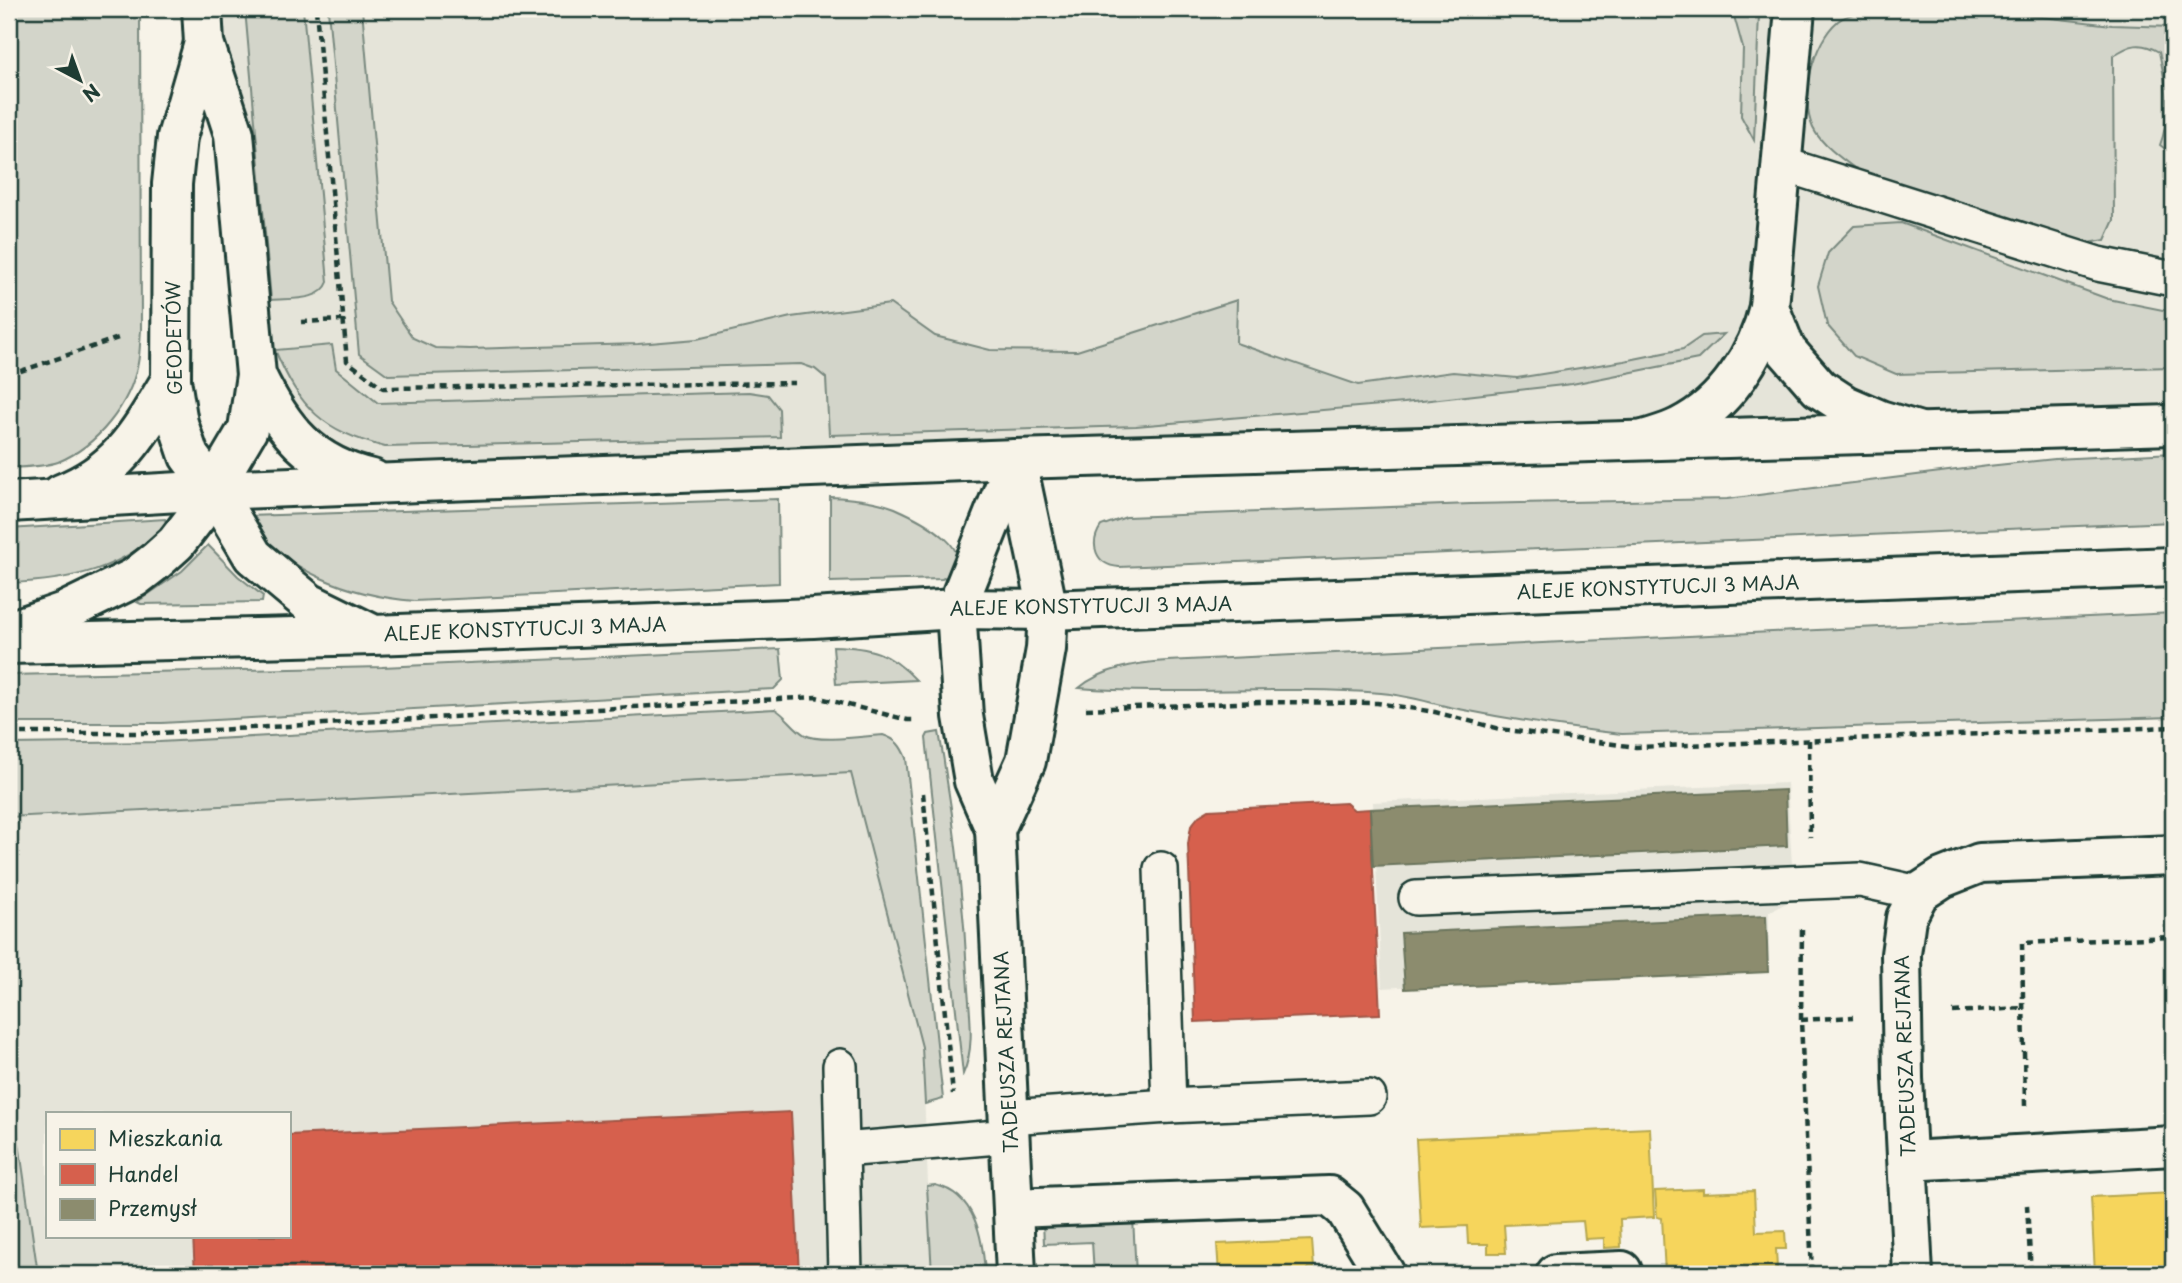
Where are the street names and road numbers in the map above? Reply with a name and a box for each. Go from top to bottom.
street label: GEODETÓW [158,280,188,395]
street label: ALEJE KONSTYTUCJI 3 MAJA [1516,567,1800,605]
street label: ALEJE KONSTYTUCJI 3 MAJA [949,589,1233,621]
street label: ALEJE KONSTYTUCJI 3 MAJA [383,609,667,647]
street label: TADEUSZA REJTANA [986,950,1024,1154]
street label: TADEUSZA REJTANA [1886,955,1922,1157]

